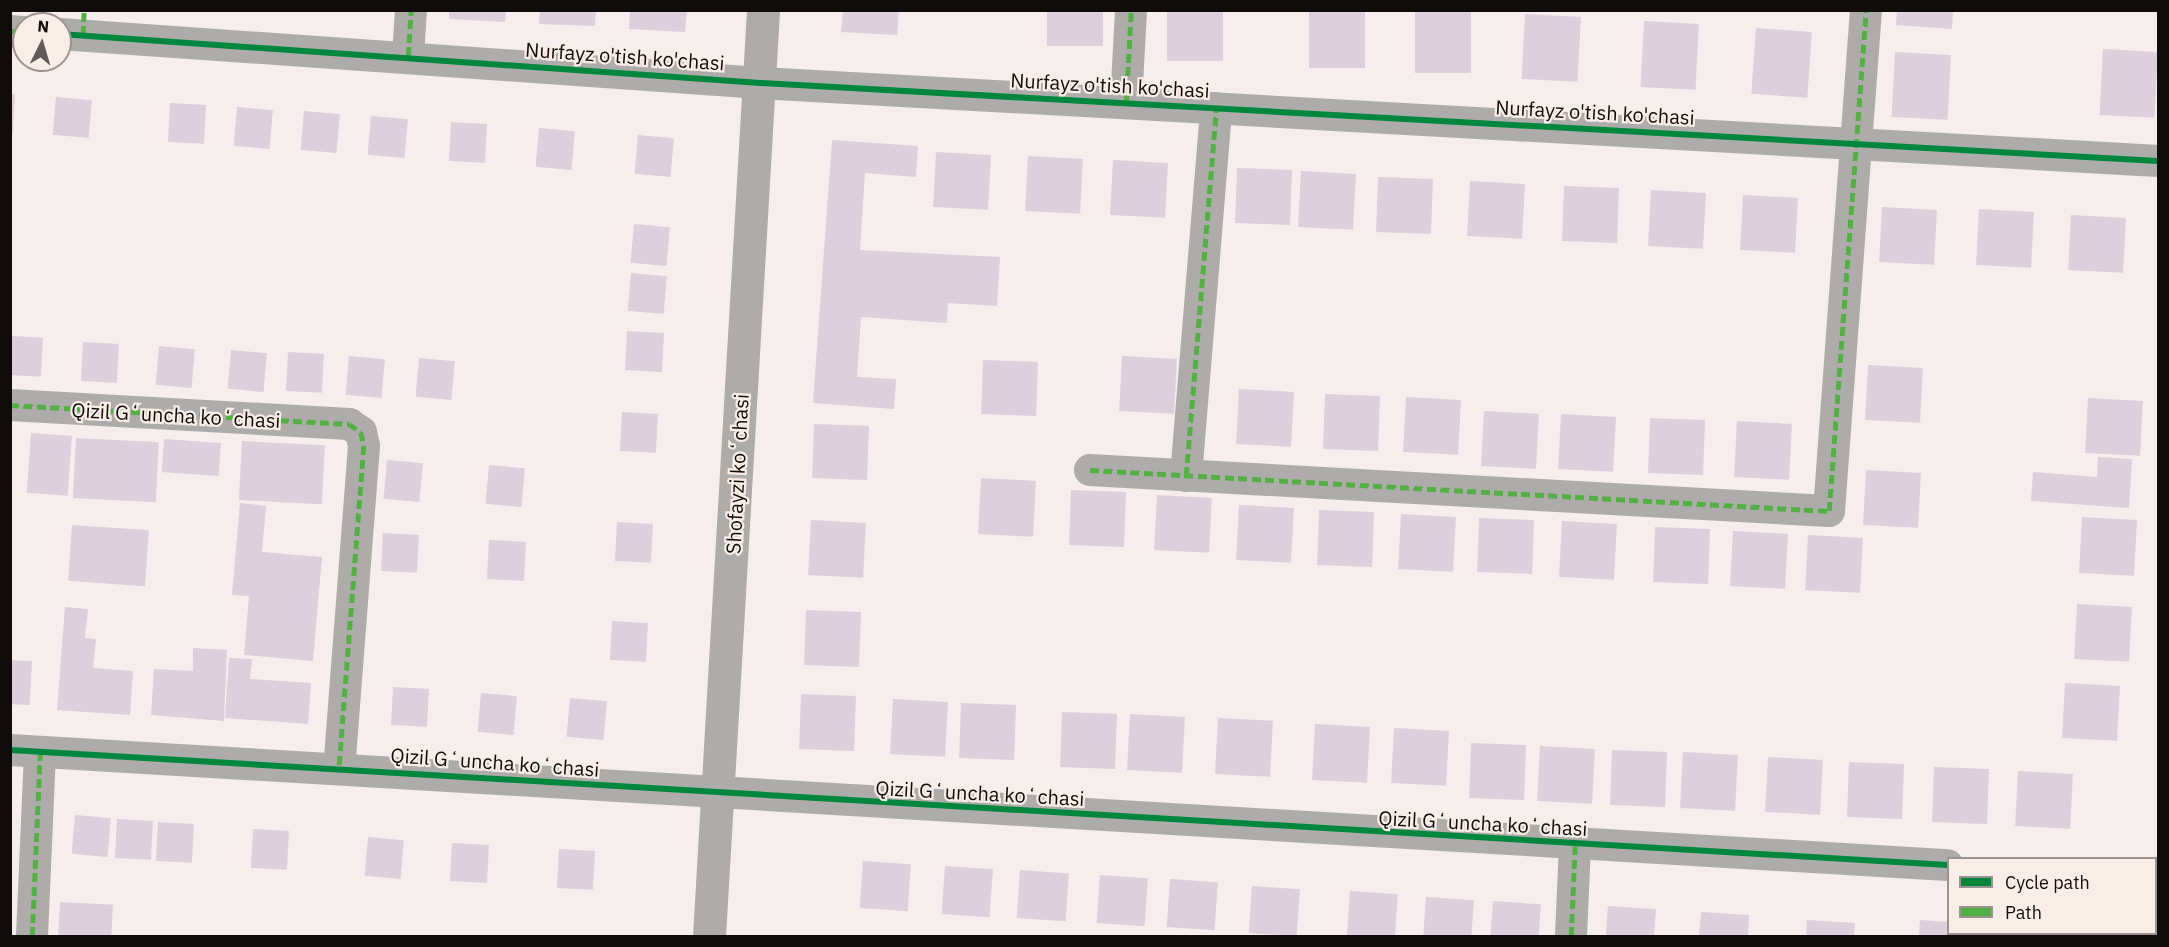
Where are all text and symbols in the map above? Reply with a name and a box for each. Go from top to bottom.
north arrow [12,12,72,72]
text: N [37,16,50,37]
street label: Nurfayz o'tish ko'chasi [525,37,725,75]
street label: Nurfayz o'tish ko'chasi [1010,68,1210,102]
street label: Nurfayz o'tish ko'chasi [1495,95,1695,129]
street label: Shofayzi koʻchasi [721,393,753,555]
street label: Qizil Gʻuncha koʻchasi [71,398,281,432]
street label: Qizil Gʻuncha koʻchasi [390,743,600,781]
street label: Qizil Gʻuncha koʻchasi [875,776,1085,810]
street label: Qizil Gʻuncha koʻchasi [1378,806,1588,840]
legend [1947,857,2157,935]
text: Cycle path [2005,871,2090,894]
text: Path [2005,901,2042,924]

